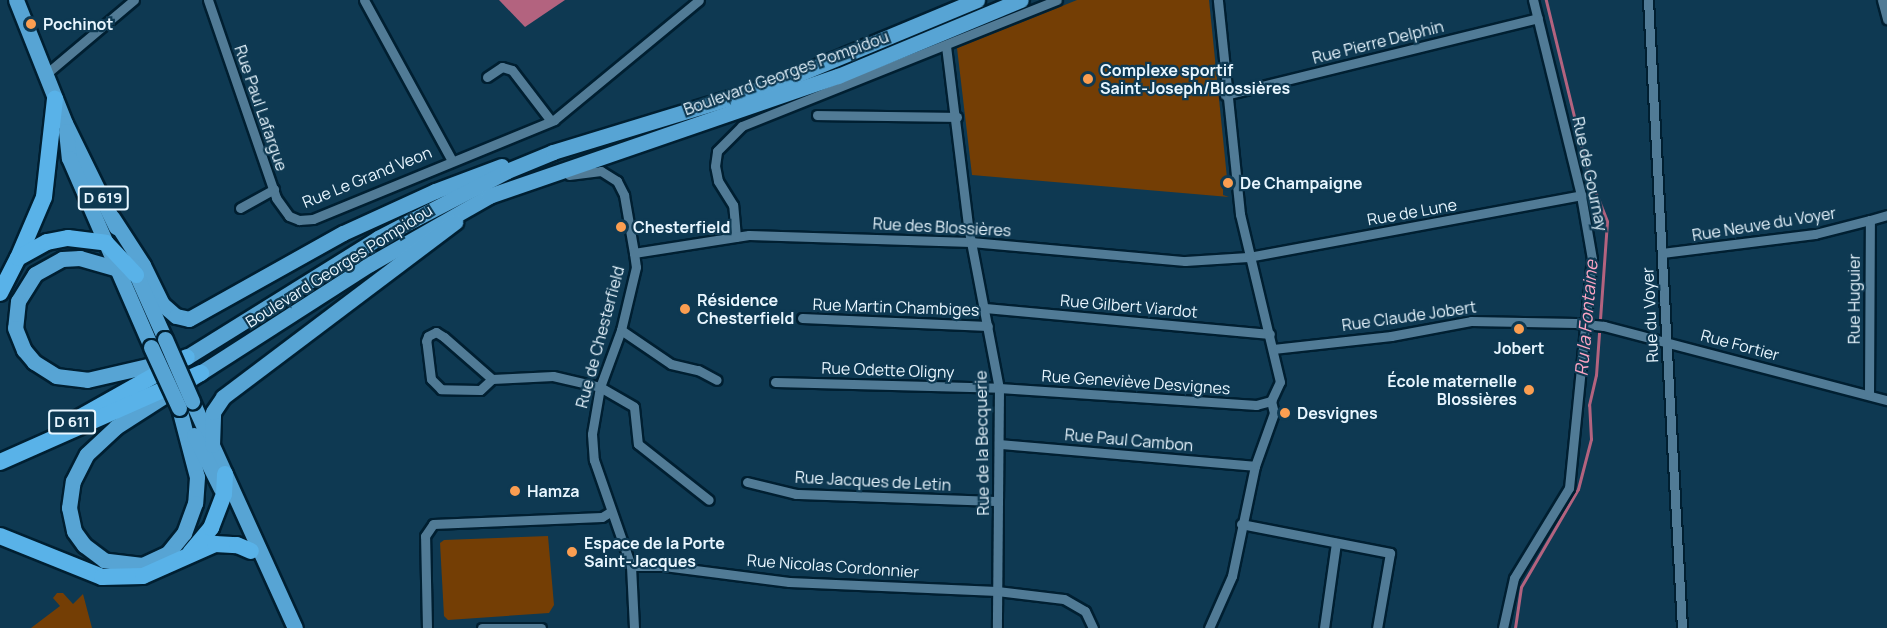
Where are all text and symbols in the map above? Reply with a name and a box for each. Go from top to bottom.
place label: Pochinot [43,14,113,34]
street label: Rue Pierre Delphin [1310,16,1446,68]
marker: Pochinot [24,17,38,31]
street label: Boulevard Georges Pompidou [681,27,891,119]
street label: Rue Paul Lafargue [230,43,292,173]
place label: Complexe sportif Saint-Joseph/Blossières [1100,60,1290,98]
marker: Complexe sportif Saint-Joseph/Blossières [1081,72,1095,86]
street label: Rue de Gournay [1568,115,1612,233]
street label: Rue Le Grand Veon [300,142,434,212]
place label: De Champaigne [1240,173,1362,193]
marker: De Champaigne [1221,176,1235,190]
road number: D 619 [78,186,128,210]
street label: Rue de Lune [1366,195,1458,229]
street label: Boulevard Georges Pompidou [242,200,436,332]
street label: Rue Neuve du Voyer [1691,203,1837,245]
street label: Rue des Blossières [872,214,1012,240]
place label: Chesterfield [633,217,730,237]
marker: Chesterfield [614,220,628,234]
street label: Rue Huguier [1844,254,1864,344]
water label: Ru la Fontaine [1570,259,1602,377]
street label: Rue de Chesterfield [572,264,628,410]
street label: Rue du Voyer [1638,267,1662,363]
place label: Résidence Chesterfield [697,290,794,328]
street label: Rue Gilbert Viardot [1059,290,1199,322]
street label: Rue Martin Chambiges [812,294,980,320]
street label: Rue Claude Jobert [1341,297,1477,335]
marker: Résidence Chesterfield [678,302,692,316]
marker: Jobert [1512,322,1526,336]
street label: Rue Fortier [1699,325,1781,365]
place label: Jobert [1494,338,1544,358]
street label: Rue Odette Oligny [821,358,955,382]
street label: Rue Geneviève Desvignes [1041,366,1231,398]
street label: Rue de la Becquerie [971,370,993,516]
place label: École maternelle Blossières [1387,371,1517,409]
marker: École maternelle Blossières [1522,383,1536,397]
place label: Desvignes [1297,403,1378,423]
marker: Desvignes [1278,406,1292,420]
road number: D 611 [48,410,96,434]
street label: Rue Paul Cambon [1064,425,1194,455]
street label: Rue Jacques de Letin [794,467,952,495]
place label: Hamza [527,481,579,501]
marker: Hamza [508,484,522,498]
place label: Espace de la Porte Saint-Jacques [584,533,725,571]
marker: Espace de la Porte Saint-Jacques [565,545,579,559]
street label: Rue Nicolas Cordonnier [746,550,920,582]

